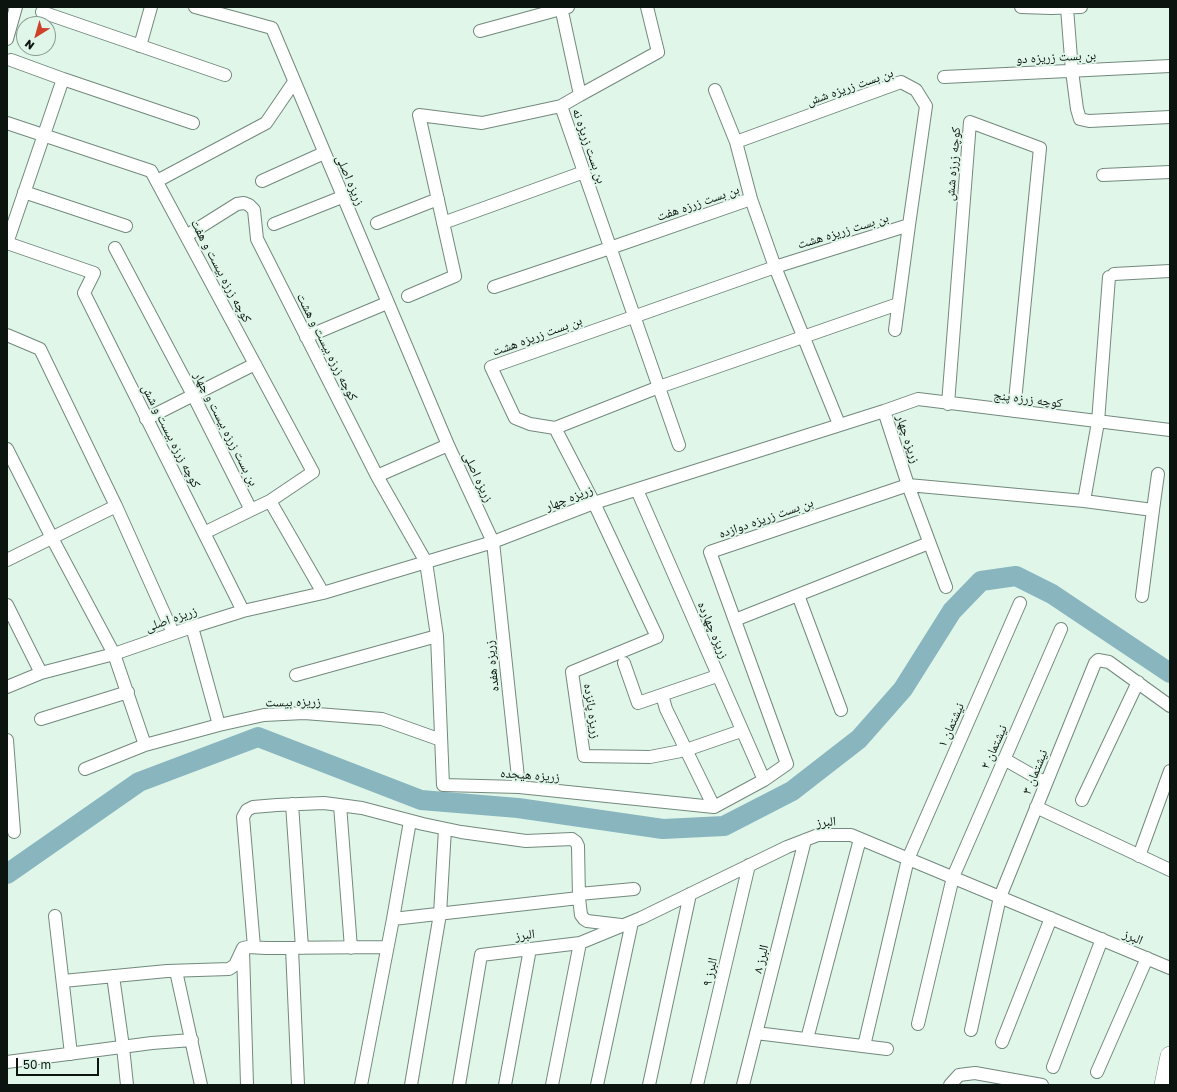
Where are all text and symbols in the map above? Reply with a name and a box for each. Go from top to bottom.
north arrow [16,16,56,56]
text: N [22,37,36,53]
street label: بن بست زریزه دو [1016,47,1096,67]
street label: بن بست زریزه شش [805,65,895,109]
street label: بن بست زریزه نه [569,106,609,186]
street label: کوچه زرزه شش [942,126,964,202]
street label: زریزه اصلی [332,152,368,208]
street label: بن بست زرزه هفت [655,182,741,224]
street label: بن بست زریزه هشت [795,210,891,252]
street label: کوچه زرزه بیست و هفت [187,217,255,325]
street label: کوچه زرزه بیست و هشت [293,291,361,403]
street label: بن بست زریزه هشت [490,312,584,360]
street label: بن بست زرزه بیست و چهار [191,369,261,489]
street label: کوچه زرزه بیست و شش [138,382,204,490]
street label: کوچه زرزه پنج [993,387,1063,411]
street label: زریزه چهار [893,413,923,465]
street label: زریزه اصلی [460,449,496,505]
street label: زریزه چهار [543,482,595,514]
street label: بن بست زریزه دوازده [717,494,815,542]
street label: زریزه چهارده [694,599,732,661]
street label: زریزه اصلی [143,603,199,635]
street label: زریزه هفده [482,640,502,692]
street label: زریزه پانزده [580,682,604,740]
street label: زریزه بیست [265,694,321,710]
street label: نيشتمان ۱ [934,700,968,750]
street label: نيشتمان ۲ [977,722,1011,772]
street label: نيشتمان ۳ [1019,747,1051,797]
street label: زریزه هیجده [500,765,560,785]
street label: البرز [815,813,837,831]
street label: البرز [514,926,536,944]
street label: البرز [1121,926,1145,948]
street label: البرز ۸ [750,943,772,975]
street label: البرز ۹ [699,956,721,988]
scale bar [18,1050,101,1076]
text: 50 m [23,1057,51,1072]

